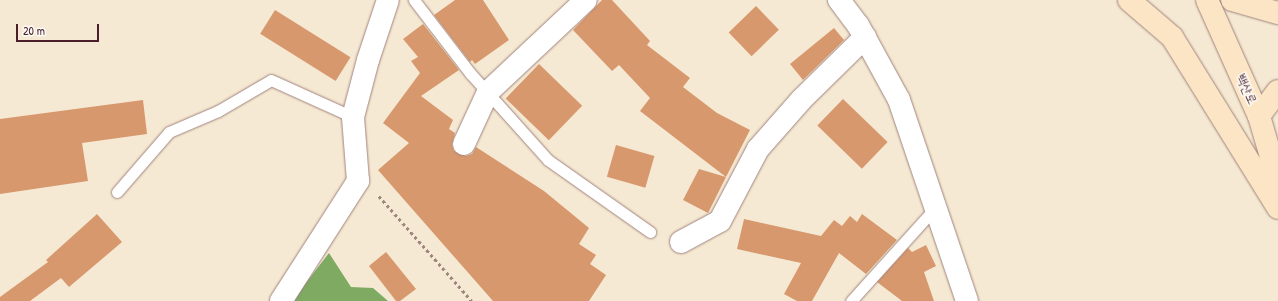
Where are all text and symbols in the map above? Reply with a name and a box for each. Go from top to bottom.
scale bar [18,16,101,42]
text: 20 m [23,22,45,39]
street label: 백산로 [1233,71,1261,107]

